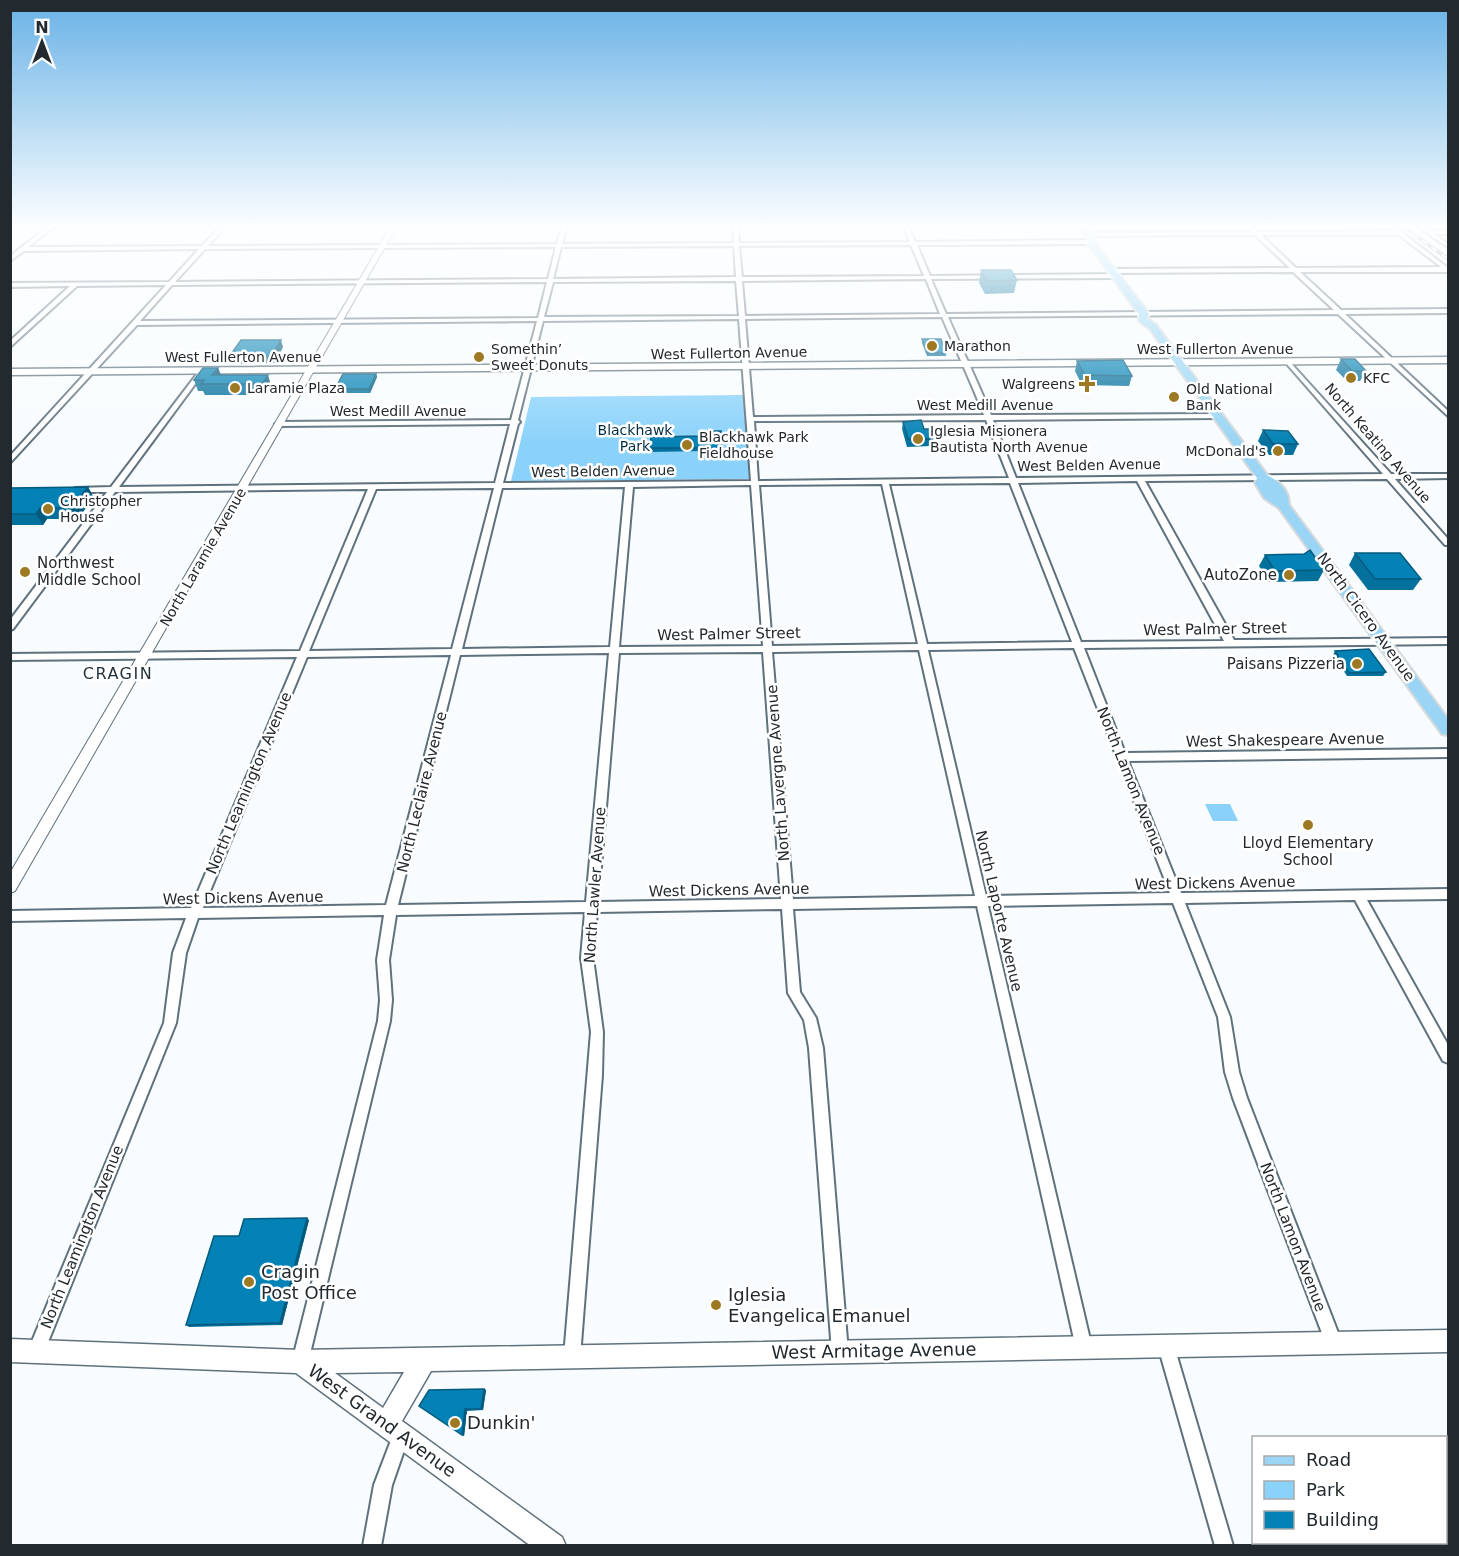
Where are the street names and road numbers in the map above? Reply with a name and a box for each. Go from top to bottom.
street label: West Fullerton Avenue [1137,341,1293,357]
street label: West Fullerton Avenue [651,344,807,362]
street label: West Fullerton Avenue [165,349,321,365]
street label: North Keating Avenue [1322,380,1434,506]
street label: West Medill Avenue [917,397,1053,413]
street label: West Medill Avenue [330,403,466,419]
street label: West Belden Avenue [1017,456,1161,474]
street label: West Belden Avenue [531,462,675,480]
street label: North Laramie Avenue [157,485,249,629]
street label: North Cicero Avenue [1313,549,1419,685]
street label: West Palmer Street [1143,619,1287,639]
street label: West Palmer Street [657,624,801,644]
street label: North Lavergne Avenue [763,684,793,862]
street label: North Leamington Avenue [202,689,296,877]
street label: North Lamon Avenue [1093,704,1169,858]
street label: North Leclaire Avenue [393,710,451,874]
street label: West Shakespeare Avenue [1186,729,1384,751]
street label: North Lawler Avenue [581,806,609,964]
street label: North Laporte Avenue [972,829,1026,993]
street label: West Dickens Avenue [1134,873,1296,893]
street label: West Dickens Avenue [648,880,810,900]
street label: West Dickens Avenue [162,888,324,908]
street label: North Leamington Avenue [37,1143,127,1331]
street label: North Lamon Avenue [1256,1160,1330,1314]
street label: West Armitage Avenue [771,1338,977,1363]
street label: West Grand Avenue [304,1360,460,1481]

